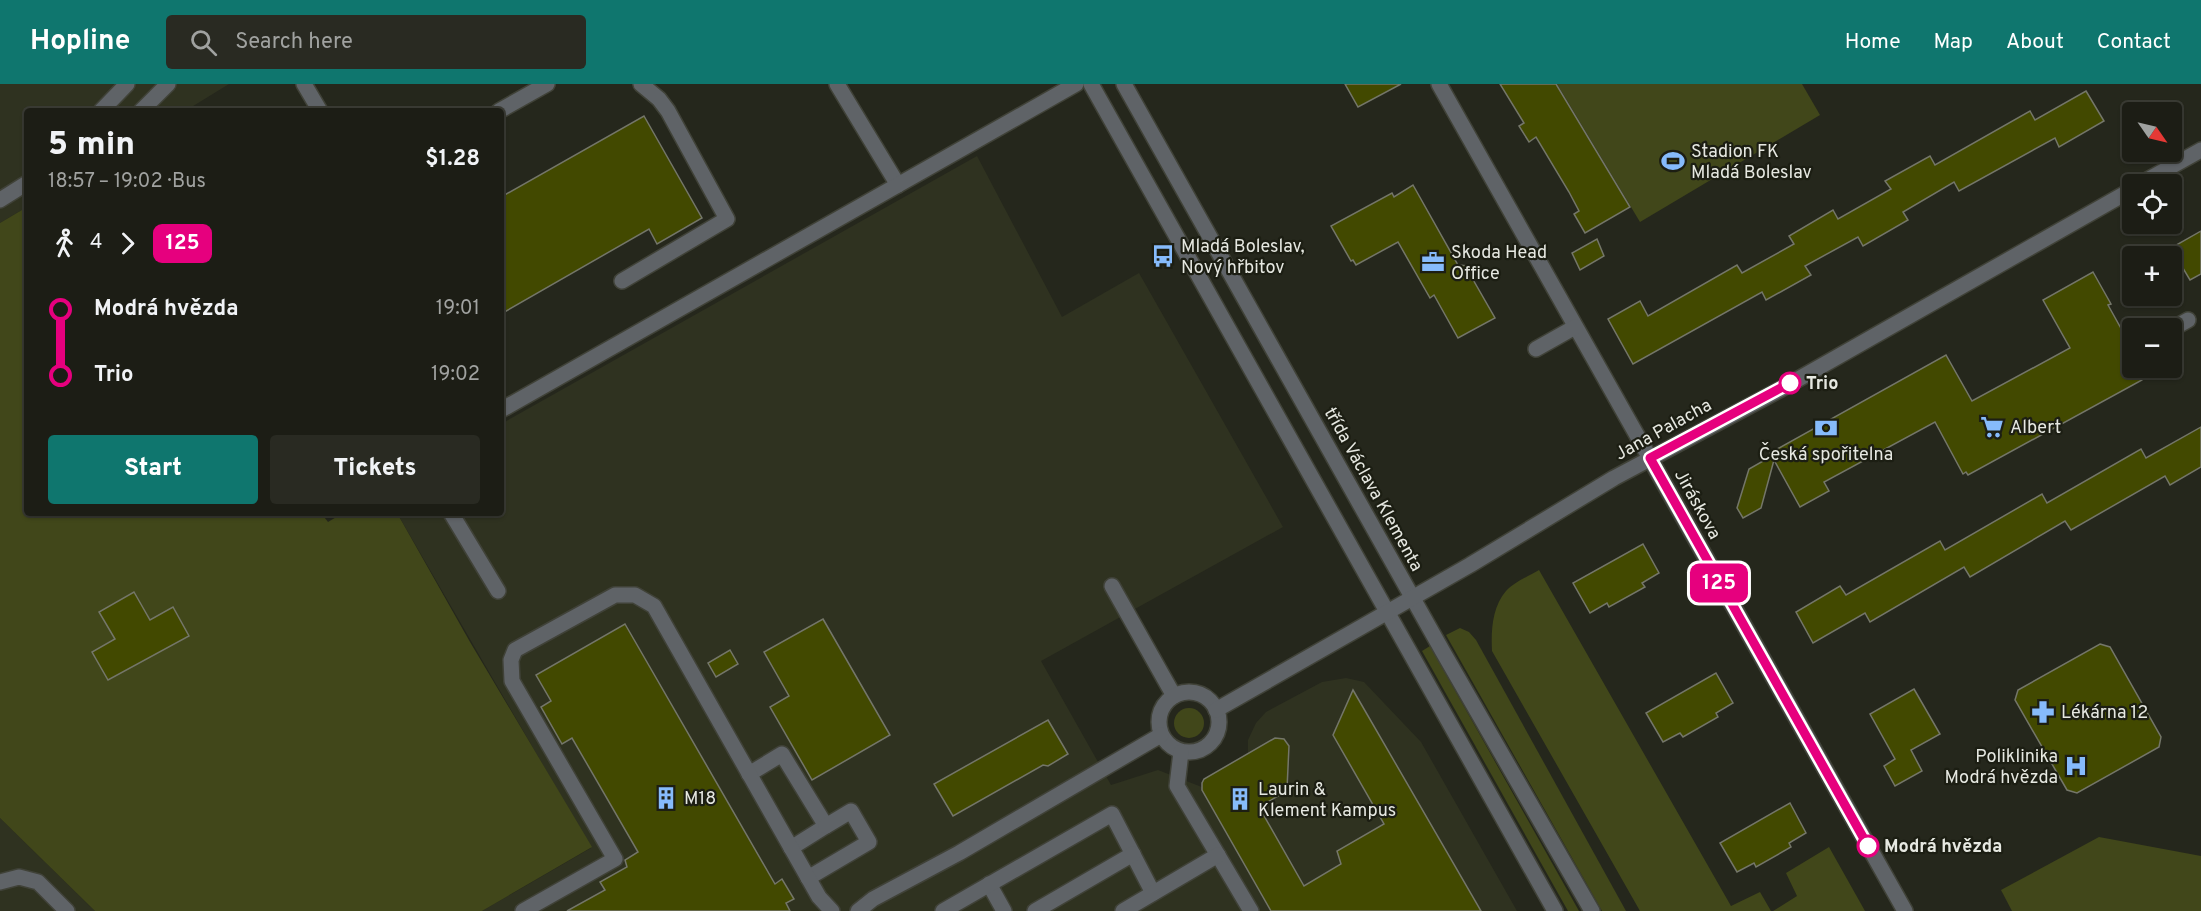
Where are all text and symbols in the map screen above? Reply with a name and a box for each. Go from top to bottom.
search box [166,15,586,69]
text: Hopline [30,24,130,60]
icon: search [187,26,220,59]
text: Search here [235,29,353,56]
text: Home [1845,29,1901,56]
text: Map [1934,29,1973,56]
text: About [2006,29,2064,56]
text: Contact [2097,29,2171,56]
north arrow [2122,102,2182,162]
map controls [2122,102,2182,378]
text: 5 min [48,125,135,167]
place label: Stadion FK Mladá Boleslav [1691,141,1812,185]
text: $1.28 [425,146,480,173]
sports icon: Stadion FK Mladá Boleslav [1660,148,1686,174]
text: 18:57 – 19:02 · Bus [48,169,206,195]
button: locate [2122,174,2182,234]
icon: walk [48,227,81,260]
icon: forward [111,227,144,260]
text: 4 [90,230,102,256]
text: 125 [165,230,200,257]
place label: Mladá Boleslav, Nový hřbitov [1181,236,1305,280]
place label: Skoda Head Office [1451,242,1547,286]
bus stop icon: Mladá Boleslav, Nový hřbitov [1150,243,1176,269]
button: + [2122,246,2182,306]
office icon: Skoda Head Office [1420,249,1446,275]
text: Modrá hvězda [94,296,238,323]
text: 19:01 [436,296,480,322]
button: − [2122,318,2182,378]
text: Trio [94,362,134,389]
text: 19:02 [431,362,480,388]
marker: Trio [1779,372,1801,394]
place label: Trio [1806,373,1838,396]
street label: Jana Palacha [1611,394,1716,466]
street label: třída Václava Klementa [1318,404,1427,576]
supermarket icon: Albert [1979,414,2005,440]
bank icon: Česká spořitelna [1813,415,1839,441]
place label: Albert [2010,417,2061,440]
button: Start [48,435,258,504]
button: Tickets [270,435,480,504]
place label: Česká spořitelna [1759,442,1893,467]
street label: Jiráskova [1668,466,1725,544]
line badge: 125 [1684,564,1754,602]
text: 125 [1702,570,1736,597]
pharmacy icon: Lékárna 12 [2030,699,2056,725]
place label: Lékárna 12 [2061,702,2148,725]
place label: Poliklinika Modrá hvězda [1945,746,2058,790]
hospital icon: Poliklinika Modrá hvězda [2063,753,2089,779]
place label: Laurin & Klement Kampus [1258,779,1396,823]
building icon: M18 [653,785,679,811]
building icon: Laurin & Klement Kampus [1227,786,1253,812]
place label: M18 [684,788,716,811]
marker: Modrá hvězda [1857,835,1879,857]
place label: Modrá hvězda [1884,836,2002,859]

